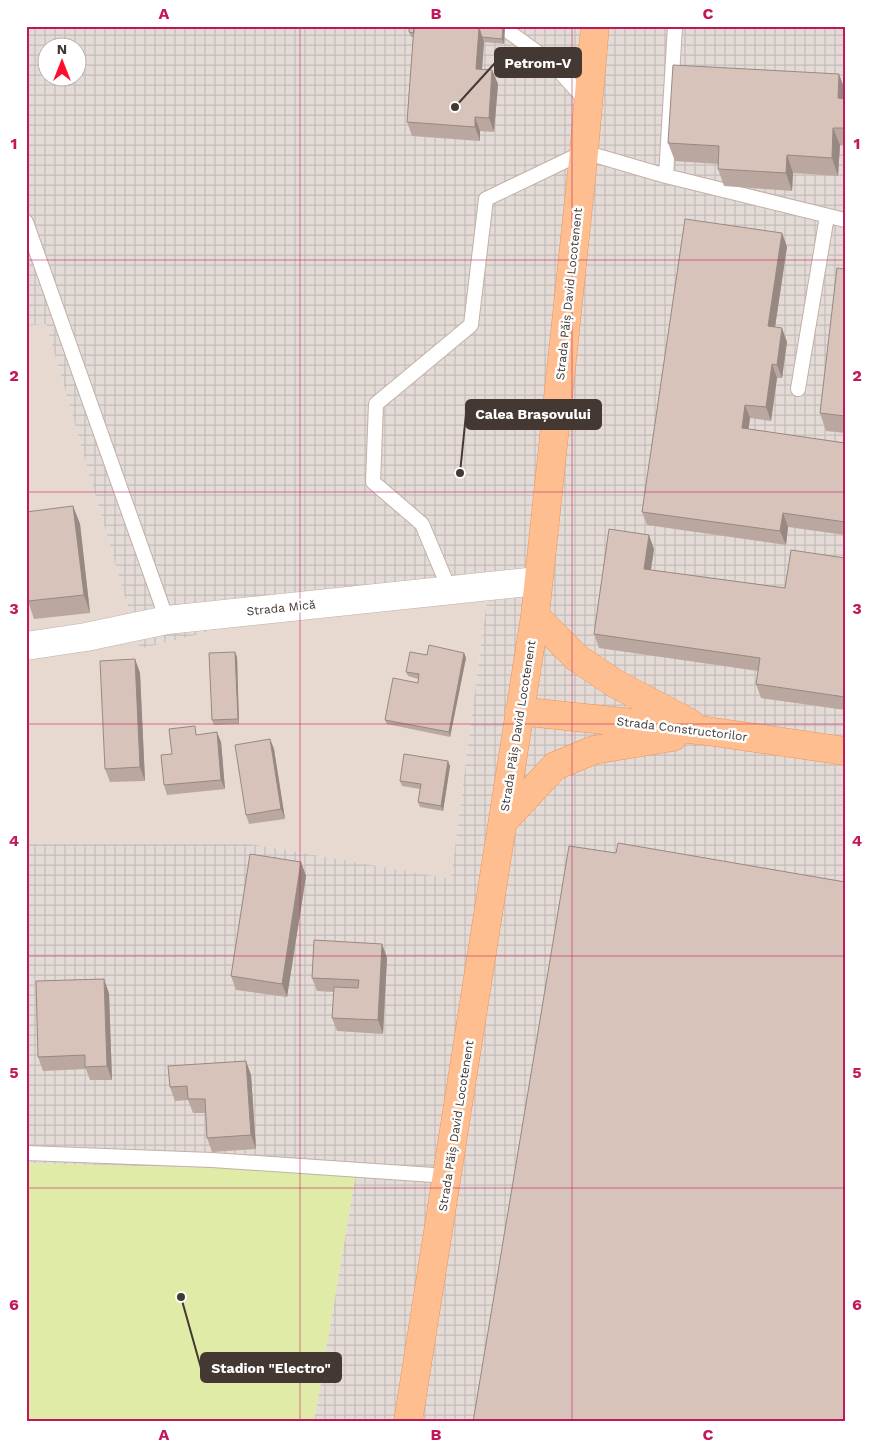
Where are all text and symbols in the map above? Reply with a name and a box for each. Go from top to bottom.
text: A [159,4,170,23]
text: B [431,4,442,23]
text: C [703,4,714,23]
north arrow [38,38,88,88]
text: N [57,41,67,57]
callout: Petrom-V [495,48,581,77]
text: Petrom-V [505,55,572,71]
text: 1 [11,134,17,153]
text: 1 [854,134,860,153]
street label: Strada Păiș David Locotenent [553,207,585,381]
text: 2 [9,366,19,385]
text: 2 [852,366,862,385]
callout: Calea Brașovului [466,400,601,429]
text: Calea Brașovului [475,406,591,422]
street label: Strada Mică [246,597,316,619]
text: 3 [9,599,19,618]
text: 3 [852,599,862,618]
street label: Strada Păiș David Locotenent [498,639,538,813]
street label: Strada Constructorilor [616,714,748,744]
text: 4 [9,831,19,850]
text: 4 [852,831,862,850]
street label: Strada Păiș David Locotenent [436,1039,476,1213]
text: 5 [9,1063,19,1082]
text: 5 [852,1063,862,1082]
text: 6 [9,1295,19,1314]
text: 6 [852,1295,862,1314]
callout: Stadion "Electro" [201,1353,341,1382]
text: Stadion "Electro" [211,1360,331,1376]
text: A [159,1425,170,1444]
text: B [431,1425,442,1444]
text: C [703,1425,714,1444]

